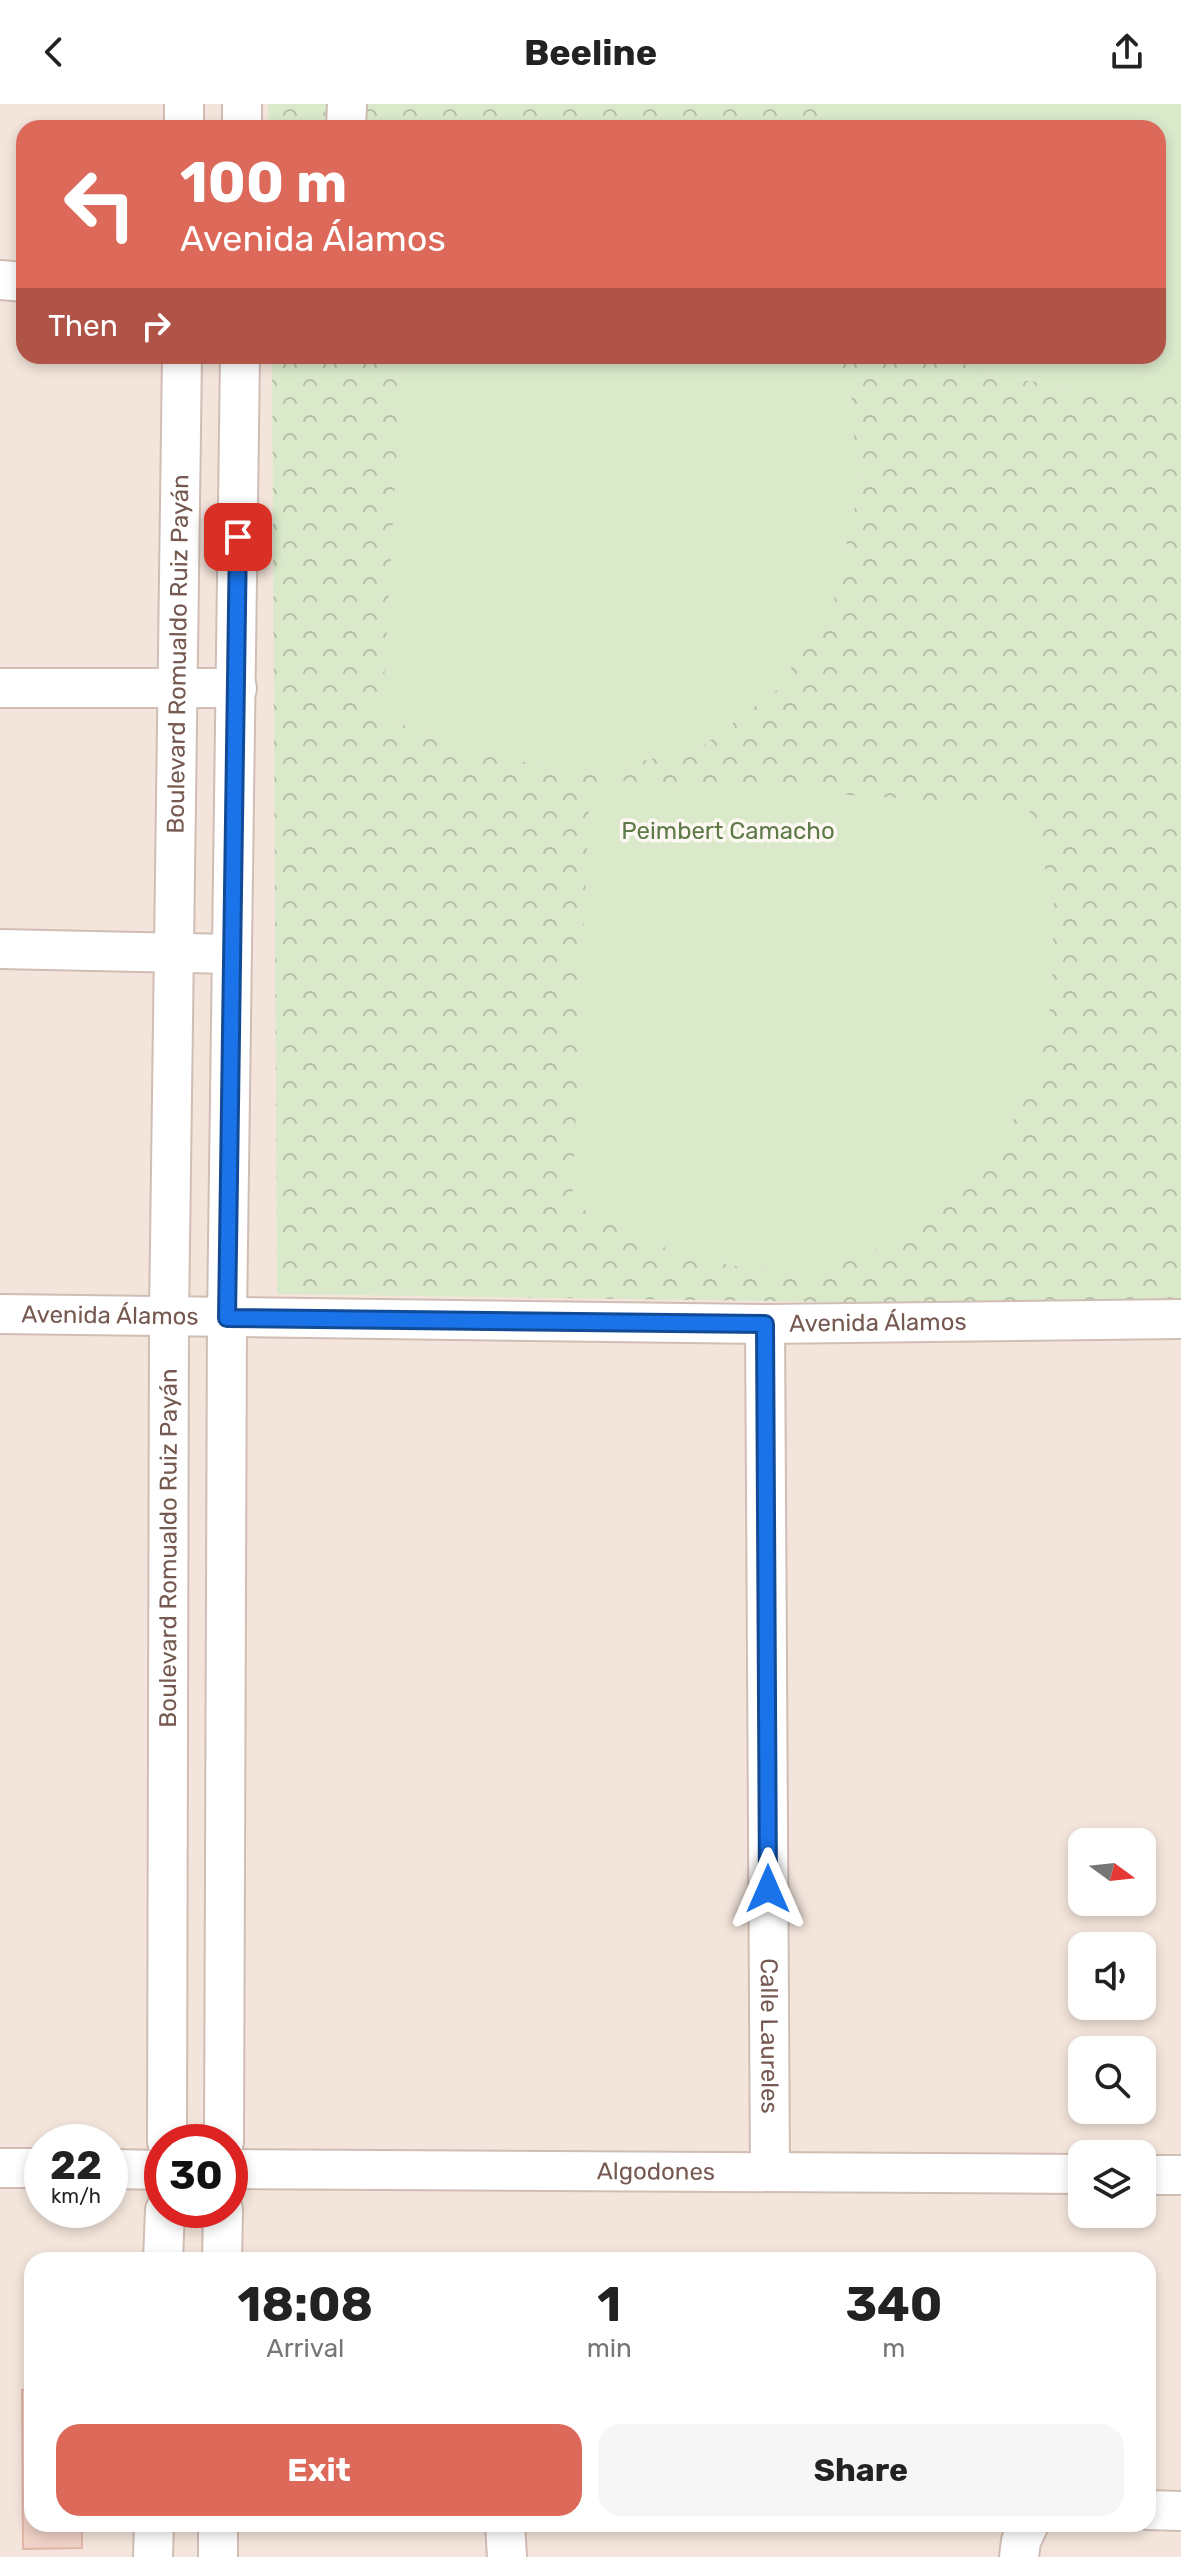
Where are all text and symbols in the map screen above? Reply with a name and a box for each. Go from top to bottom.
icon: back [32,30,76,74]
icon: share [1105,30,1149,74]
text: Beeline [524,31,657,74]
text: 100 m [180,150,347,216]
icon: left [48,152,152,256]
text: Avenida Álamos [180,217,446,260]
icon: right [134,304,178,348]
text: Then [48,308,118,344]
street label: Boulevard Romualdo Ruiz Payán [162,474,194,834]
pin [204,503,272,571]
icon: arrive [216,515,260,559]
park label: Peimbert Camacho [621,817,835,845]
street label: Avenida Álamos [21,1300,199,1331]
street label: Avenida Álamos [789,1308,967,1338]
street label: Boulevard Romualdo Ruiz Payán [154,1368,183,1728]
north arrow [1068,1828,1156,1916]
map controls [1068,1828,1156,2228]
position arrow [726,1847,810,1931]
button: sound [1068,1932,1156,2020]
street label: Calle Laureles [755,1958,784,2114]
button: search [1068,2036,1156,2124]
speed limit sign: 30 [144,2124,248,2228]
button: layers [1068,2140,1156,2228]
text: 22 [50,2142,102,2189]
street label: Algodones [597,2157,715,2186]
text: km/h [51,2184,101,2208]
text: 18:08 [238,2276,373,2333]
text: 1 [597,2276,621,2333]
text: 340 [845,2276,942,2333]
text: Arrival [266,2333,344,2364]
text: min [587,2333,632,2364]
text: m [882,2333,905,2364]
button: Exit [56,2424,582,2516]
button: Share [598,2424,1124,2516]

